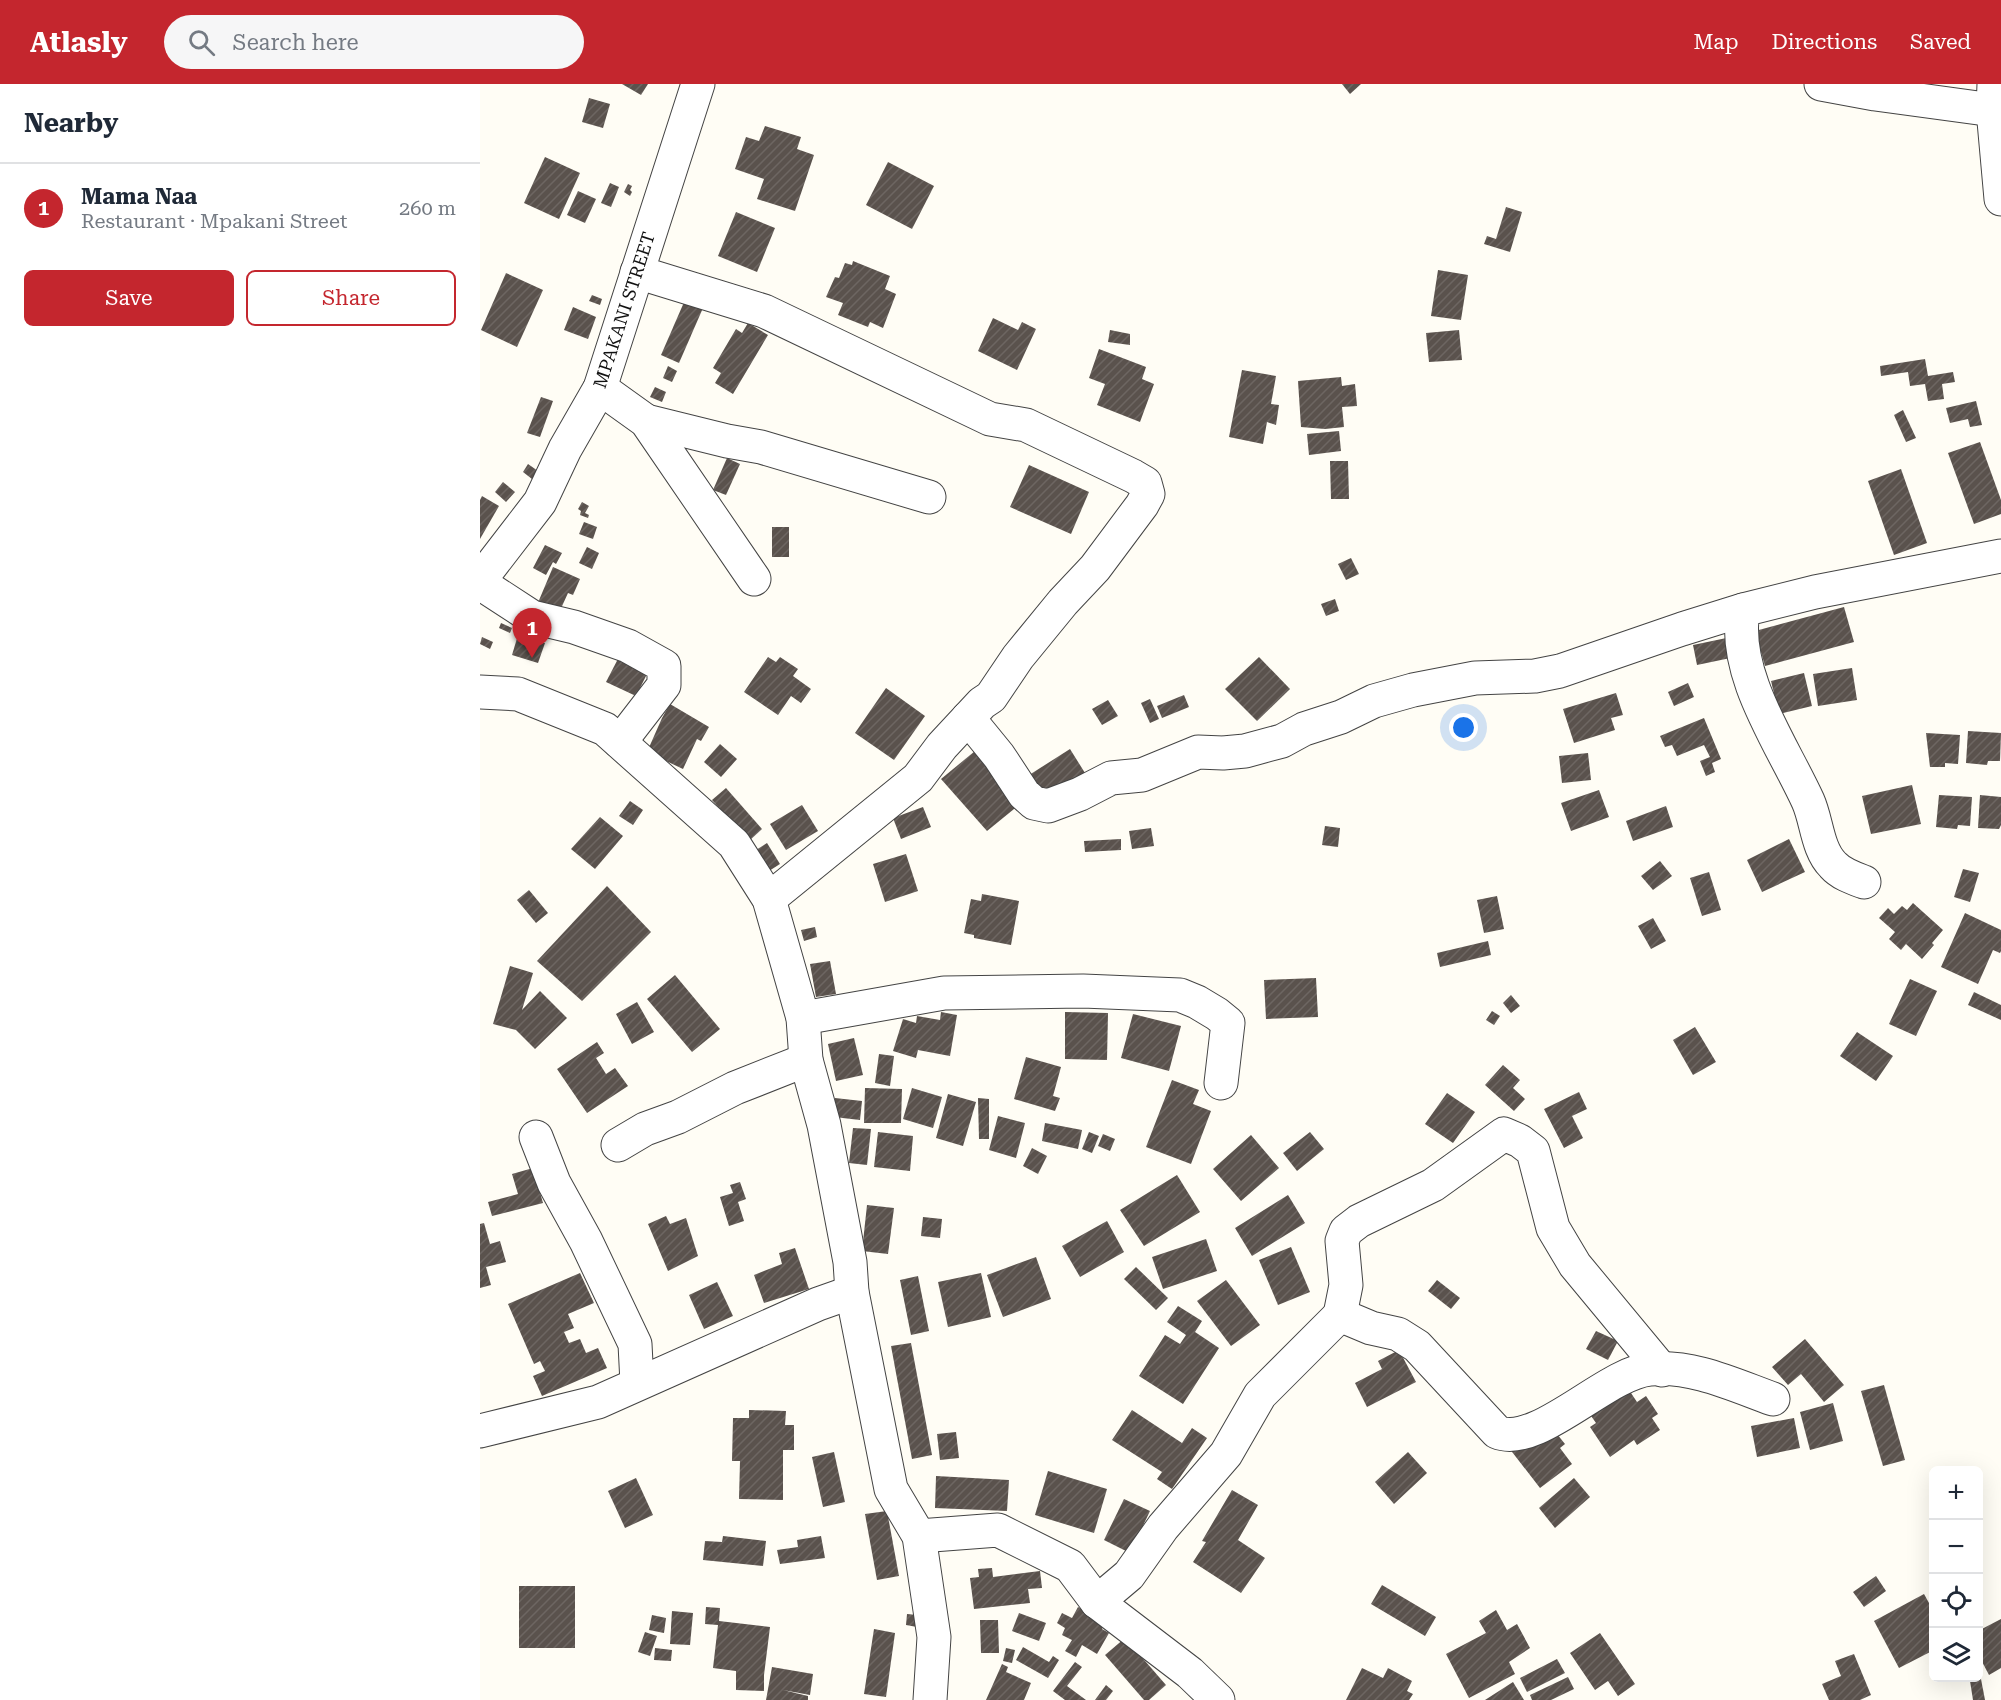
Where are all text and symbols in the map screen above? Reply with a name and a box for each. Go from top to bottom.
search box [164,15,584,69]
text: Atlasly [30,26,128,59]
icon: search [185,26,218,59]
text: Search here [233,30,359,55]
text: Map [1694,30,1738,54]
text: Directions [1771,30,1877,54]
text: Saved [1910,30,1971,54]
text: Nearby [24,108,118,138]
text: Mama Naa [81,184,197,209]
text: 1 [38,196,49,220]
text: 260 m [399,196,456,220]
text: Restaurant · Mpakani Street [81,209,347,233]
street label: MPAKANI STREET [589,229,659,391]
button: Save [24,270,234,326]
button: Share [246,270,456,326]
pin: 1 [512,608,552,658]
your location [1449,713,1478,742]
map controls [1929,1466,1983,1682]
button: + [1929,1466,1983,1520]
button: − [1929,1520,1983,1574]
button: locate [1929,1574,1983,1628]
button: layers [1929,1628,1983,1682]

